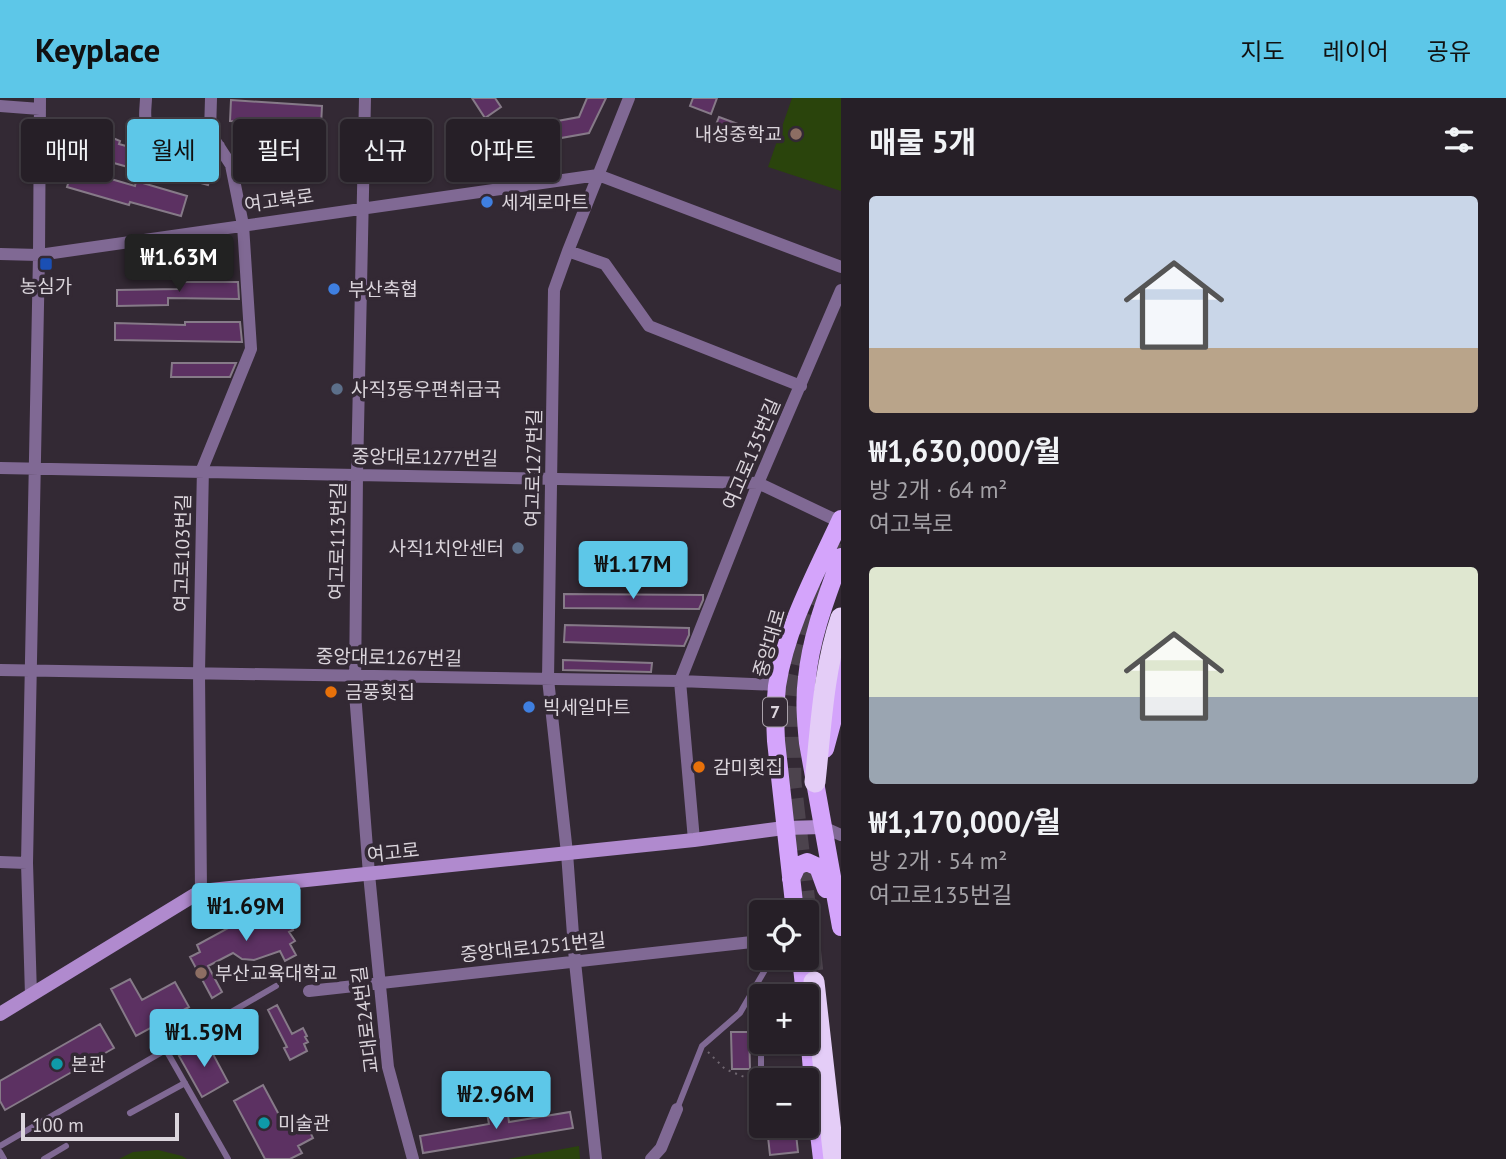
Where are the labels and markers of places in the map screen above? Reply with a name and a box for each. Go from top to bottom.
place label: 내성중학교 [695,122,782,146]
marker: 내성중학교 [788,126,804,142]
place label: 세계로마트 [501,190,588,214]
marker: 세계로마트 [479,194,495,210]
pin: ₩1.63M [122,234,236,294]
marker: 농심가 [38,256,54,272]
place label: 농심가 [20,274,72,298]
place label: 부산축협 [348,277,418,301]
marker: 부산축협 [326,281,342,297]
place label: 사직3동우편취급국 [351,377,501,401]
marker: 사직3동우편취급국 [329,381,345,397]
place label: 사직1치안센터 [389,536,504,560]
marker: 사직1치안센터 [510,540,526,556]
pin: ₩1.17M [576,542,690,601]
place label: 금풍횟집 [345,680,415,704]
marker: 금풍횟집 [323,684,339,700]
place label: 빅세일마트 [543,695,630,719]
marker: 빅세일마트 [521,699,537,715]
place label: 감미횟집 [713,755,783,779]
marker: 감미횟집 [691,759,707,775]
pin: ₩1.69M [189,884,303,943]
place label: 부산교육대학교 [215,961,337,985]
marker: 부산교육대학교 [193,965,209,981]
pin: ₩1.59M [147,1010,261,1069]
place label: 본관 [71,1052,106,1076]
marker: 본관 [49,1056,65,1072]
pin: ₩2.96M [439,1072,553,1131]
place label: 미술관 [278,1111,330,1135]
marker: 미술관 [256,1115,272,1131]

